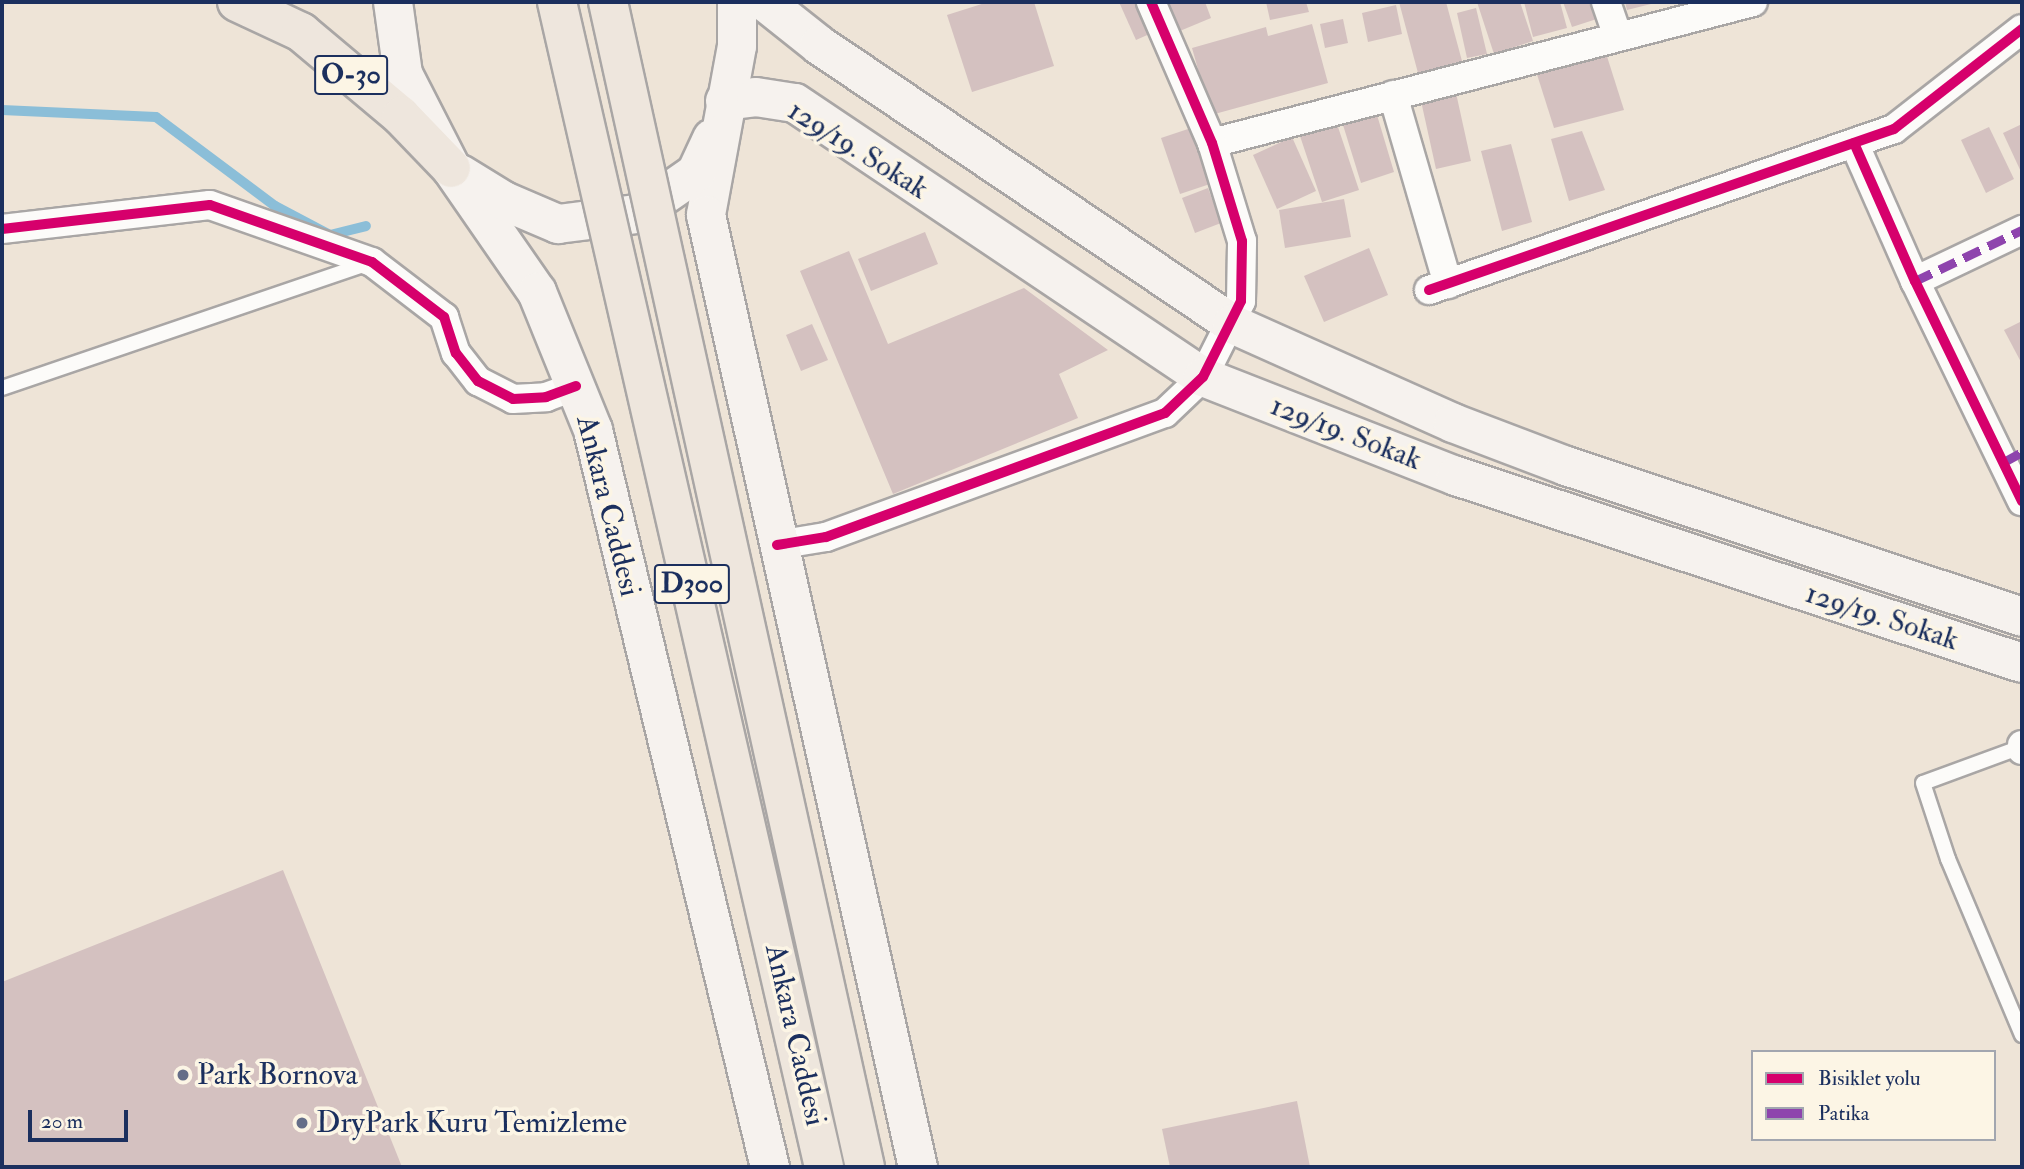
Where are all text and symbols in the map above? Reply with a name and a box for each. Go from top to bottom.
road number: O-30 [312,50,390,100]
street label: 129/19. Sokak [781,93,935,207]
street label: 129/19. Sokak [1265,388,1427,478]
street label: Ankara Caddesi [568,412,648,600]
road number: D300 [654,560,730,608]
street label: 129/19. Sokak [1801,575,1963,659]
street label: Ankara Caddesi [757,941,833,1129]
legend [1751,1050,1996,1141]
place label: Park Bornova [197,1057,358,1093]
text: Bisiklet yolu [1818,1065,1921,1092]
marker: Park Bornova [175,1067,191,1083]
scale bar [32,1096,131,1140]
text: Patika [1818,1100,1869,1127]
place label: DryPark Kuru Temizleme [316,1105,627,1141]
text: 20 m [41,1108,83,1135]
marker: DryPark Kuru Temizleme [294,1115,310,1131]

